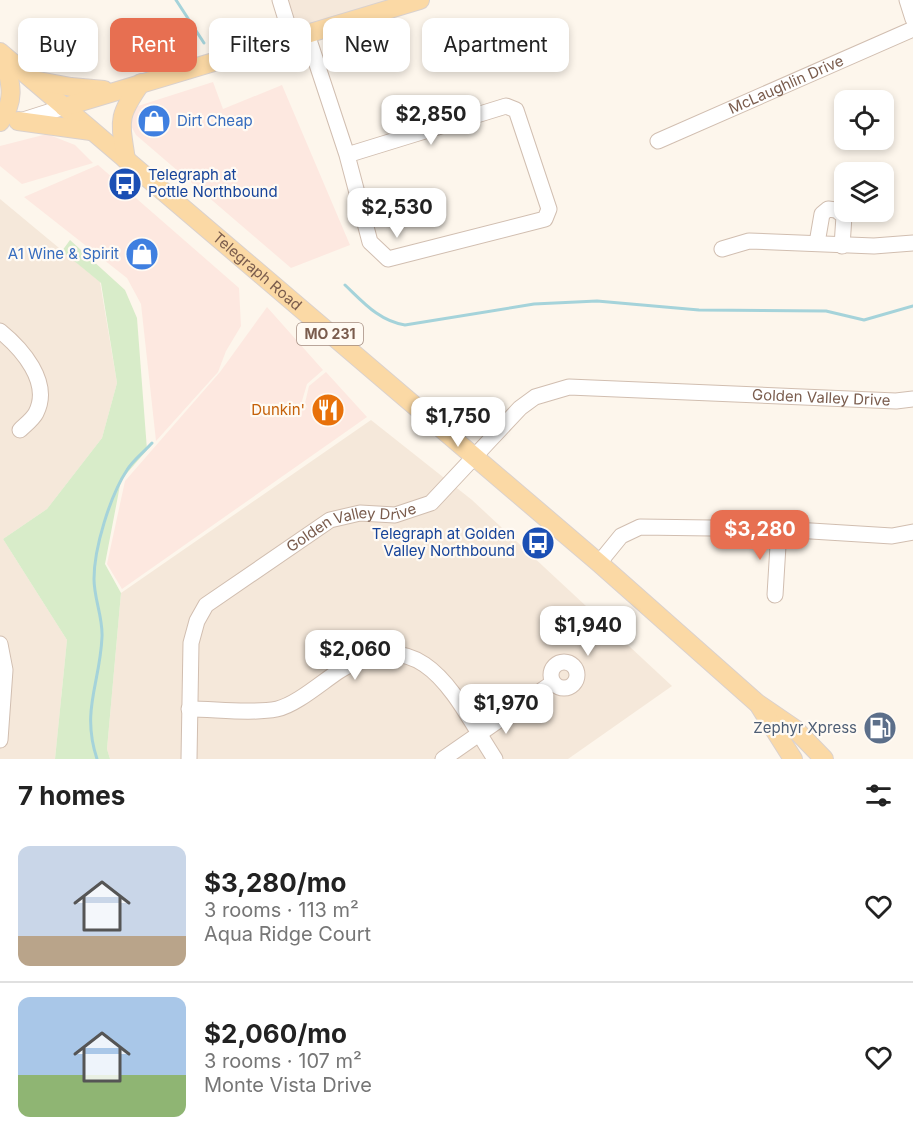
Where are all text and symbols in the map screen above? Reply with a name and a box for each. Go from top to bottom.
chip: Buy [18,18,98,72]
chip: Rent [110,18,197,72]
chip: Filters [209,18,311,72]
chip: New [323,18,410,72]
chip: Apartment [422,18,569,72]
street label: McLaughlin Drive [726,51,846,118]
map controls [834,90,894,222]
button: locate [834,90,894,150]
pin: $2,850 [382,95,480,146]
text: $2,850 [395,102,467,126]
shop icon: Dirt Cheap [136,103,172,139]
place label: Dirt Cheap [177,111,253,130]
button: layers [834,162,894,222]
place label: Telegraph at Pottle Northbound [148,165,278,201]
bus stop icon: Telegraph at Pottle Northbound [107,166,143,202]
pin: $2,530 [348,188,446,239]
text: $2,530 [361,195,433,219]
street label: Telegraph Road [209,228,306,314]
shop icon: A1 Wine & Spirit [124,236,160,272]
place label: A1 Wine & Spirit [8,244,119,263]
road number: MO 231 [297,323,363,345]
street label: Golden Valley Drive [752,385,891,410]
restaurant icon: Dunkin' [310,392,346,428]
pin: $1,750 [409,397,507,448]
place label: Dunkin' [251,400,305,419]
text: $1,750 [425,404,491,428]
street label: Golden Valley Drive [282,499,419,556]
pin: $3,280 [711,510,809,561]
text: $3,280 [724,517,796,541]
place label: Telegraph at Golden Valley Northbound [372,524,515,560]
bus stop icon: Telegraph at Golden Valley Northbound [520,525,556,561]
pin: $1,940 [539,606,637,657]
text: $1,940 [554,613,622,637]
pin: $2,060 [306,630,404,681]
text: $2,060 [319,637,391,661]
pin: $1,970 [457,684,555,735]
text: $1,970 [473,691,539,715]
fuel station icon: Zephyr Xpress [862,710,898,746]
place label: Zephyr Xpress [753,718,857,737]
icon: filters [862,779,895,812]
text: 7 homes [18,780,125,811]
text: $3,280/mo [204,867,347,898]
icon: home [66,870,138,942]
icon: heart [862,890,895,923]
text: 3 rooms · 113 m² [204,898,359,922]
text: Aqua Ridge Court [204,922,371,946]
text: $2,060/mo [204,1018,347,1049]
icon: home [66,1021,138,1093]
icon: heart [862,1041,895,1074]
text: 3 rooms · 107 m² [204,1049,362,1073]
text: Monte Vista Drive [204,1073,372,1097]

